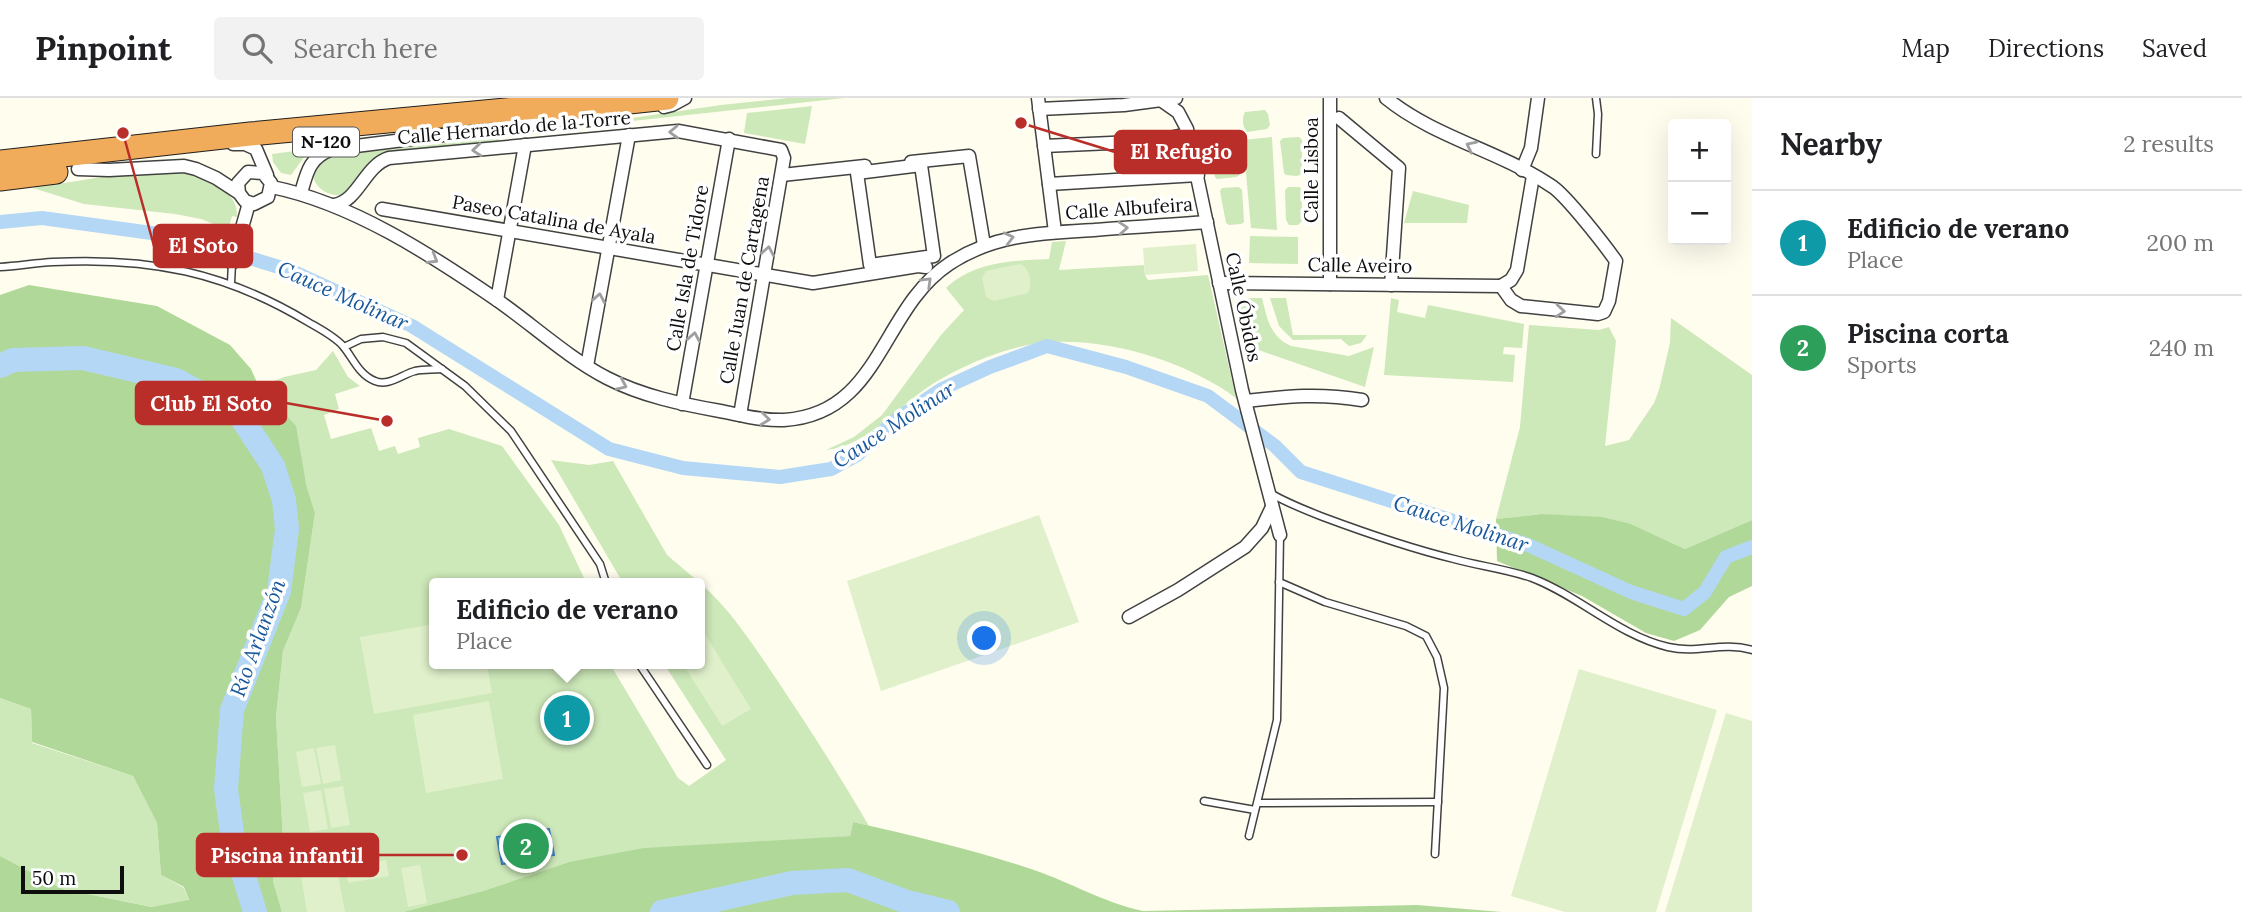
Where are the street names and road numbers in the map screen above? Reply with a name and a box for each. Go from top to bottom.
street label: Calle Hernardo de la Torre [396,105,632,149]
street label: Calle Lisboa [1299,117,1323,223]
road number: N-120 [293,127,359,156]
street label: Calle Juan de Cartagena [714,174,774,386]
street label: Calle Isla de Tidore [661,183,713,353]
street label: Paseo Catalina de Ayala [450,189,658,249]
street label: Calle Albufeira [1064,192,1194,224]
street label: Calle Óbidos [1221,250,1267,364]
street label: Calle Aveiro [1308,252,1412,278]

